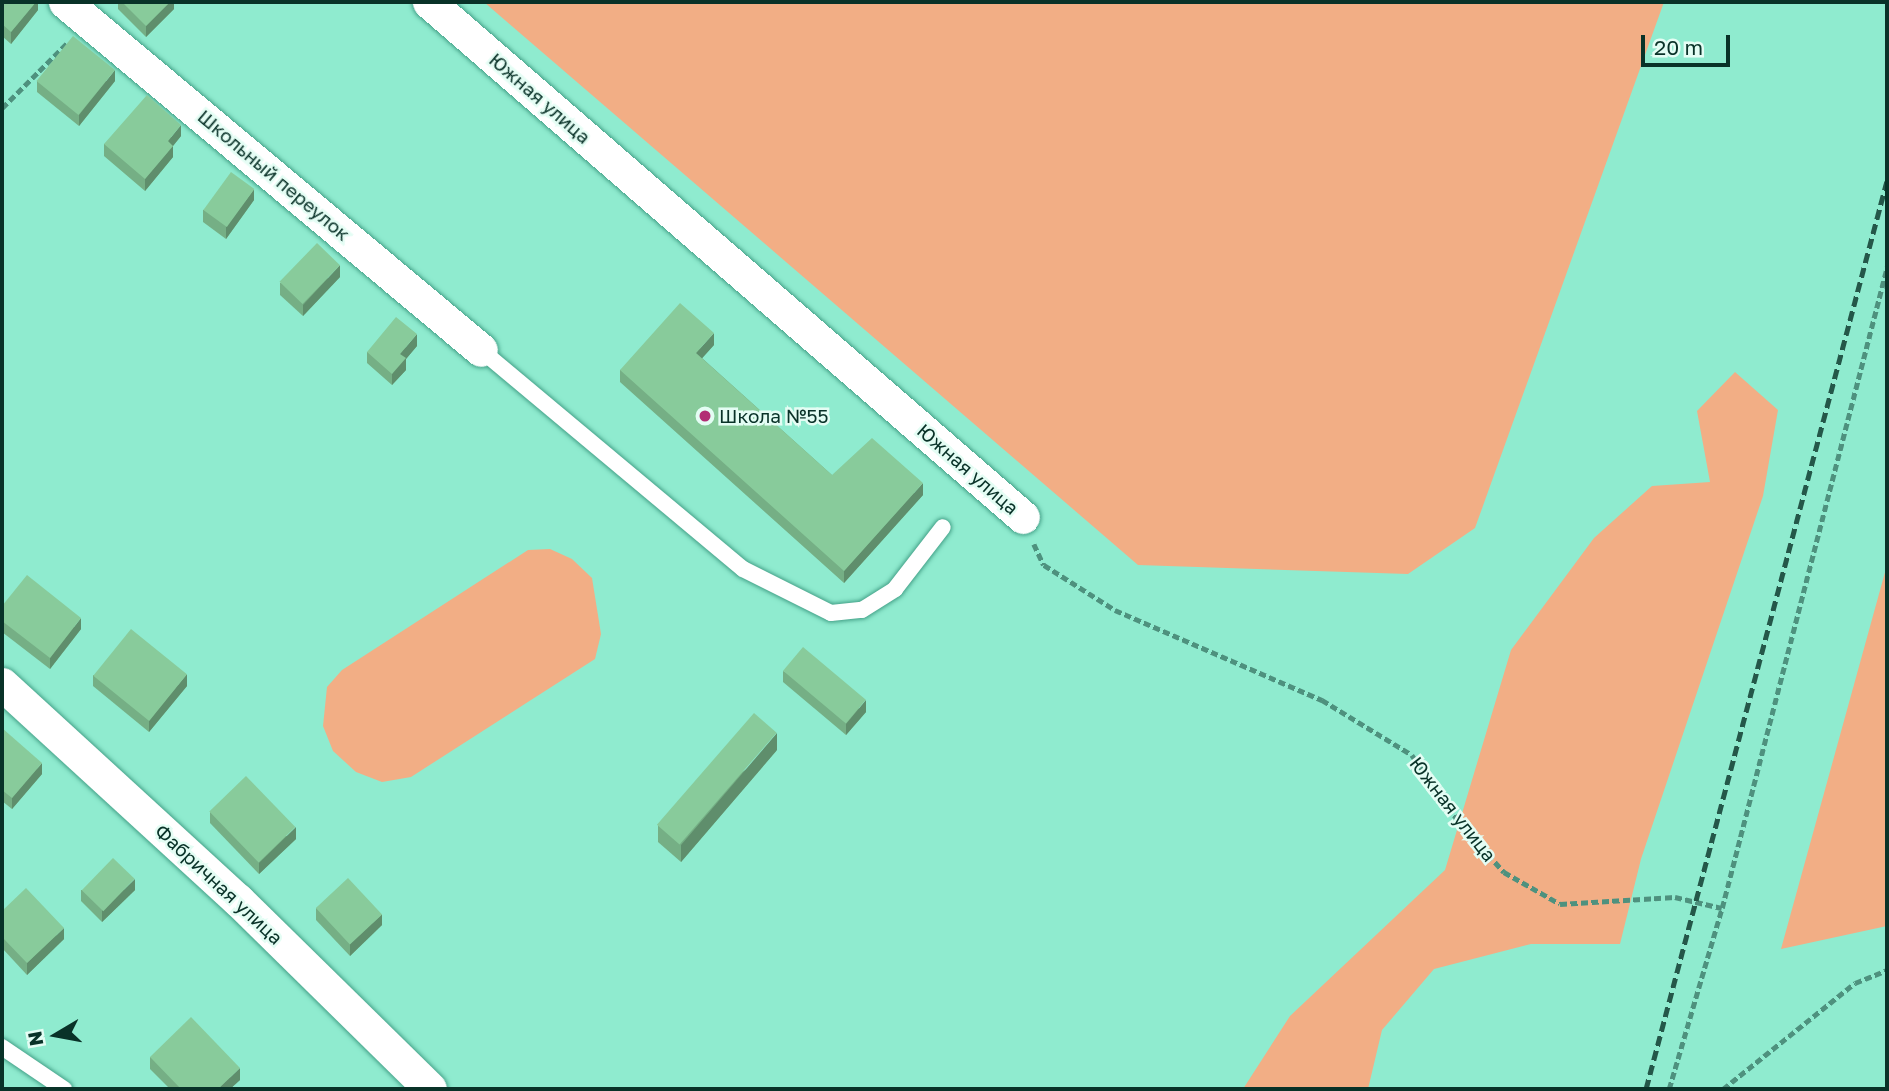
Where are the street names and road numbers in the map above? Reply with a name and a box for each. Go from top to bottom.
street label: Южная улица [485,48,595,148]
street label: Школьный переулок [193,105,355,245]
street label: Южная улица [913,419,1023,519]
street label: Южная улица [1405,752,1501,866]
street label: Фабричная улица [151,819,287,949]

